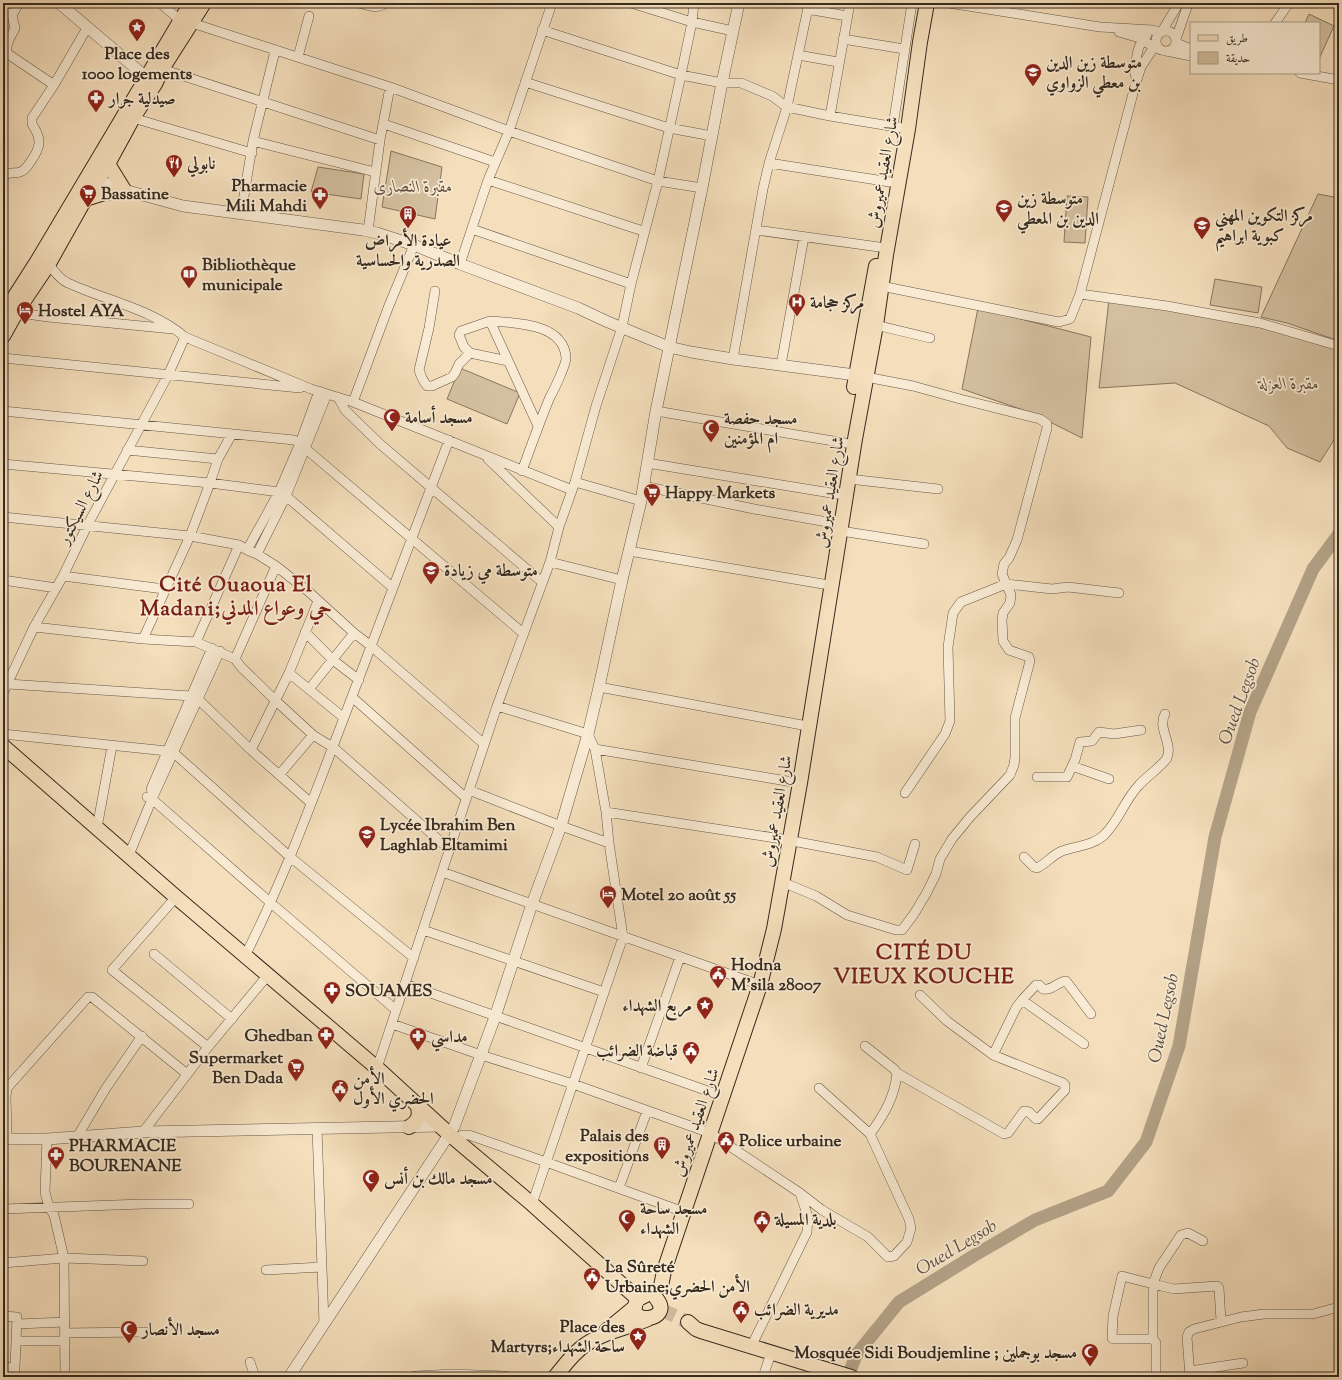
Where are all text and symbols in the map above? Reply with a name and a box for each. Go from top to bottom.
place icon: Place des 1000 logements [127,17,147,42]
legend [1190,22,1320,74]
text: طريق [1226,30,1248,48]
place label: Place des 1000 logements [82,43,193,87]
text: حديقة [1226,50,1250,68]
place label: متوسطة زين الدين بن معطي الزواوي [1046,52,1142,98]
school or university icon: متوسطة زين الدين بن معطي الزواوي [1023,62,1043,87]
pharmacy icon: صيدلية جرار [86,88,106,113]
place label: صيدلية جرار [107,88,176,112]
street label: شارع العقيد عميروش [862,115,906,230]
restaurant icon: نابولي [164,153,184,178]
place label: نابولي [186,153,215,178]
place label: Pharmacie Mili Mahdi [226,175,307,219]
park label: مقبرة النصارى [373,176,453,200]
supermarket icon: Bassatine [78,183,98,208]
place label: Bassatine [101,183,169,207]
pharmacy icon: Pharmacie Mili Mahdi [310,185,330,210]
place label: متوسطة زين الدين بن المعطي [1017,188,1099,234]
school or university icon: متوسطة زين الدين بن المعطي [994,198,1014,223]
building icon: عيادة الأمراض الصدرية والحساسية [398,204,418,229]
place label: مركز التكوين المهني كبوية ابراهيم [1215,205,1313,252]
school or university icon: مركز التكوين المهني كبوية ابراهيم [1192,215,1212,240]
place label: عيادة الأمراض الصدرية والحساسية [356,227,460,274]
place label: Bibliothèque municipale [202,254,296,298]
library icon: Bibliothèque municipale [179,264,199,289]
hospital icon: مركز حجامة [787,292,807,317]
place label: مركز حجامة [810,292,864,316]
hotel icon: Hostel AYA [15,300,35,325]
place label: Hostel AYA [38,300,124,324]
park label: مقبرة العزلة [1257,373,1319,397]
place label: مسجد أسامة [405,405,473,431]
mosque icon: مسجد أسامة [382,407,402,432]
place label: مسجد حفصة ام المؤمنين [724,408,797,453]
mosque icon: مسجد حفصة ام المؤمنين [701,418,721,443]
street label: شارع العقيد عميروش [810,435,852,550]
street label: شارع السيكتور [52,467,111,551]
supermarket icon: Happy Markets [642,482,662,507]
place label: Happy Markets [665,482,776,506]
school or university icon: متوسطة مي زيادة [421,560,441,585]
place label: متوسطة مي زيادة [444,560,538,585]
district label: Cité Ouaoua El Madani;حي وعواع المدني [140,571,332,626]
water label: Oued Legsob [1213,655,1269,749]
street label: شارع العقيد عميروش [756,754,800,869]
place label: Lycée Ibrahim Ben Laghlab Eltamimi [380,814,517,858]
school or university icon: Lycée Ibrahim Ben Laghlab Eltamimi [357,824,377,849]
hotel icon: Motel 20 août 55 [598,884,618,909]
place label: Motel 20 août 55 [621,884,736,908]
district label: CITÉ DU VIEUX KOUCHE [833,939,1015,993]
place label: Hodna M'sila 28007 [731,954,822,998]
public building icon: Hodna M'sila 28007 [708,964,728,989]
water label: Oued Legsob [1143,971,1187,1066]
pharmacy icon: SOUAMES [322,980,342,1005]
place label: SOUAMES [345,980,432,1004]
place label: مربع الشهداء [622,995,692,1021]
place icon: مربع الشهداء [695,995,715,1020]
place label: Ghedban [244,1025,314,1049]
pharmacy icon: Ghedban [316,1025,336,1050]
pharmacy icon: مداسي [408,1026,428,1051]
place label: مداسي [431,1026,468,1052]
place label: قباضة الضرائب [596,1040,678,1064]
public building icon: قباضة الضرائب [681,1040,701,1065]
place label: Supermarket Ben Dada [189,1047,283,1091]
supermarket icon: Supermarket Ben Dada [286,1057,306,1082]
place label: الأمن الحضري الأول [353,1065,434,1112]
street label: شارع العقيد عميروش [667,1065,727,1180]
public building icon: الأمن الحضري الأول [330,1078,350,1103]
place label: Palais des expositions [565,1125,649,1169]
public building icon: Police urbaine [716,1130,736,1155]
place label: Police urbaine [739,1130,842,1154]
place label: PHARMACIE BOURENANE [69,1135,182,1179]
building icon: Palais des expositions [652,1135,672,1160]
pharmacy icon: PHARMACIE BOURENANE [46,1145,66,1170]
place label: مسجد مالك بن أنس [384,1166,493,1192]
mosque icon: مسجد مالك بن أنس [361,1168,381,1193]
place label: مسجد ساحة الشهداء [640,1198,707,1242]
mosque icon: مسجد ساحة الشهداء [617,1208,637,1233]
public building icon: بلدية المسيلة [752,1209,772,1234]
place label: بلدية المسيلة [774,1209,837,1233]
water label: Oued Legsob [911,1214,1003,1283]
place label: La Sûreté Urbaine;الأمن الحضري [605,1256,750,1300]
public building icon: La Sûreté Urbaine;الأمن الحضري [582,1266,602,1291]
public building icon: مديرية الضرائب [731,1299,751,1324]
place label: مديرية الضرائب [754,1299,839,1323]
place label: مسجد الأنصار [140,1316,220,1343]
place label: Place des Martyrs;ساحة الشهداء [491,1316,625,1360]
mosque icon: مسجد الأنصار [119,1319,139,1344]
place icon: Place des Martyrs;ساحة الشهداء [628,1326,648,1351]
place label: Mosquée Sidi Boudjemline ; مسجد بوجملين [794,1342,1077,1366]
mosque icon: Mosquée Sidi Boudjemline ; مسجد بوجملين [1080,1342,1100,1367]

